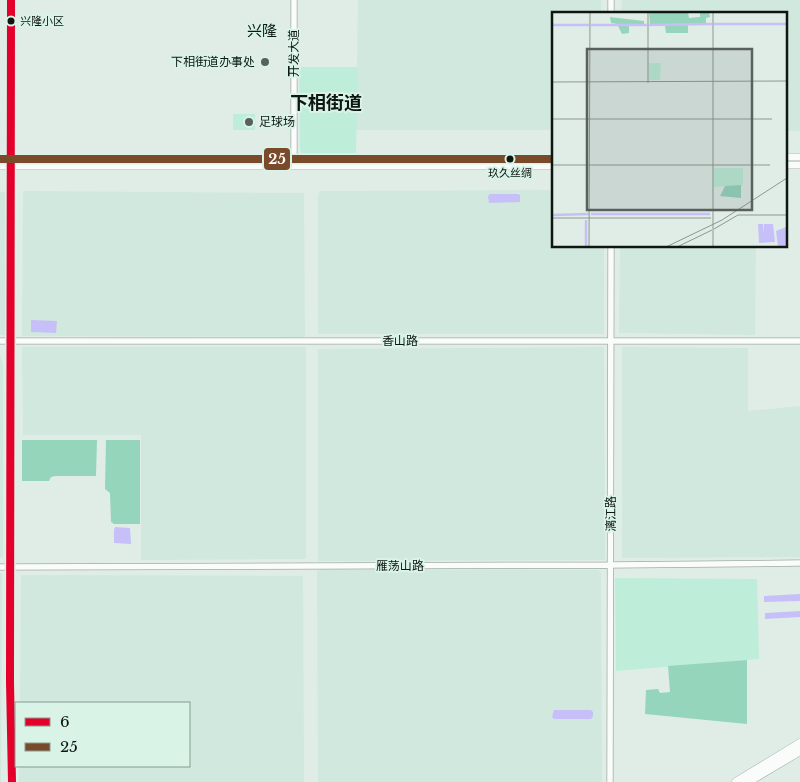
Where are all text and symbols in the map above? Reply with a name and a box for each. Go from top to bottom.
inset map [552,12,788,248]
place label: 兴隆小区 [20,14,64,28]
marker: 兴隆小区 [6,16,16,26]
district label: 兴隆 [247,21,277,40]
street label: 开发大道 [286,29,301,77]
place label: 下相街道办事处 [171,54,255,69]
marker: 下相街道办事处 [259,56,271,68]
district label: 下相街道 [290,92,362,114]
place label: 足球场 [259,114,295,129]
marker: 足球场 [243,116,255,128]
line badge: 25 [263,147,291,171]
text: 25 [268,150,286,168]
marker: 玖久丝绸 [505,154,515,164]
place label: 玖久丝绸 [488,166,532,180]
street label: 香山路 [382,333,418,348]
street label: 漓江路 [603,496,618,532]
street label: 雁荡山路 [376,558,424,573]
legend [15,702,190,767]
text: 6 [60,712,70,731]
text: 25 [60,737,78,756]

